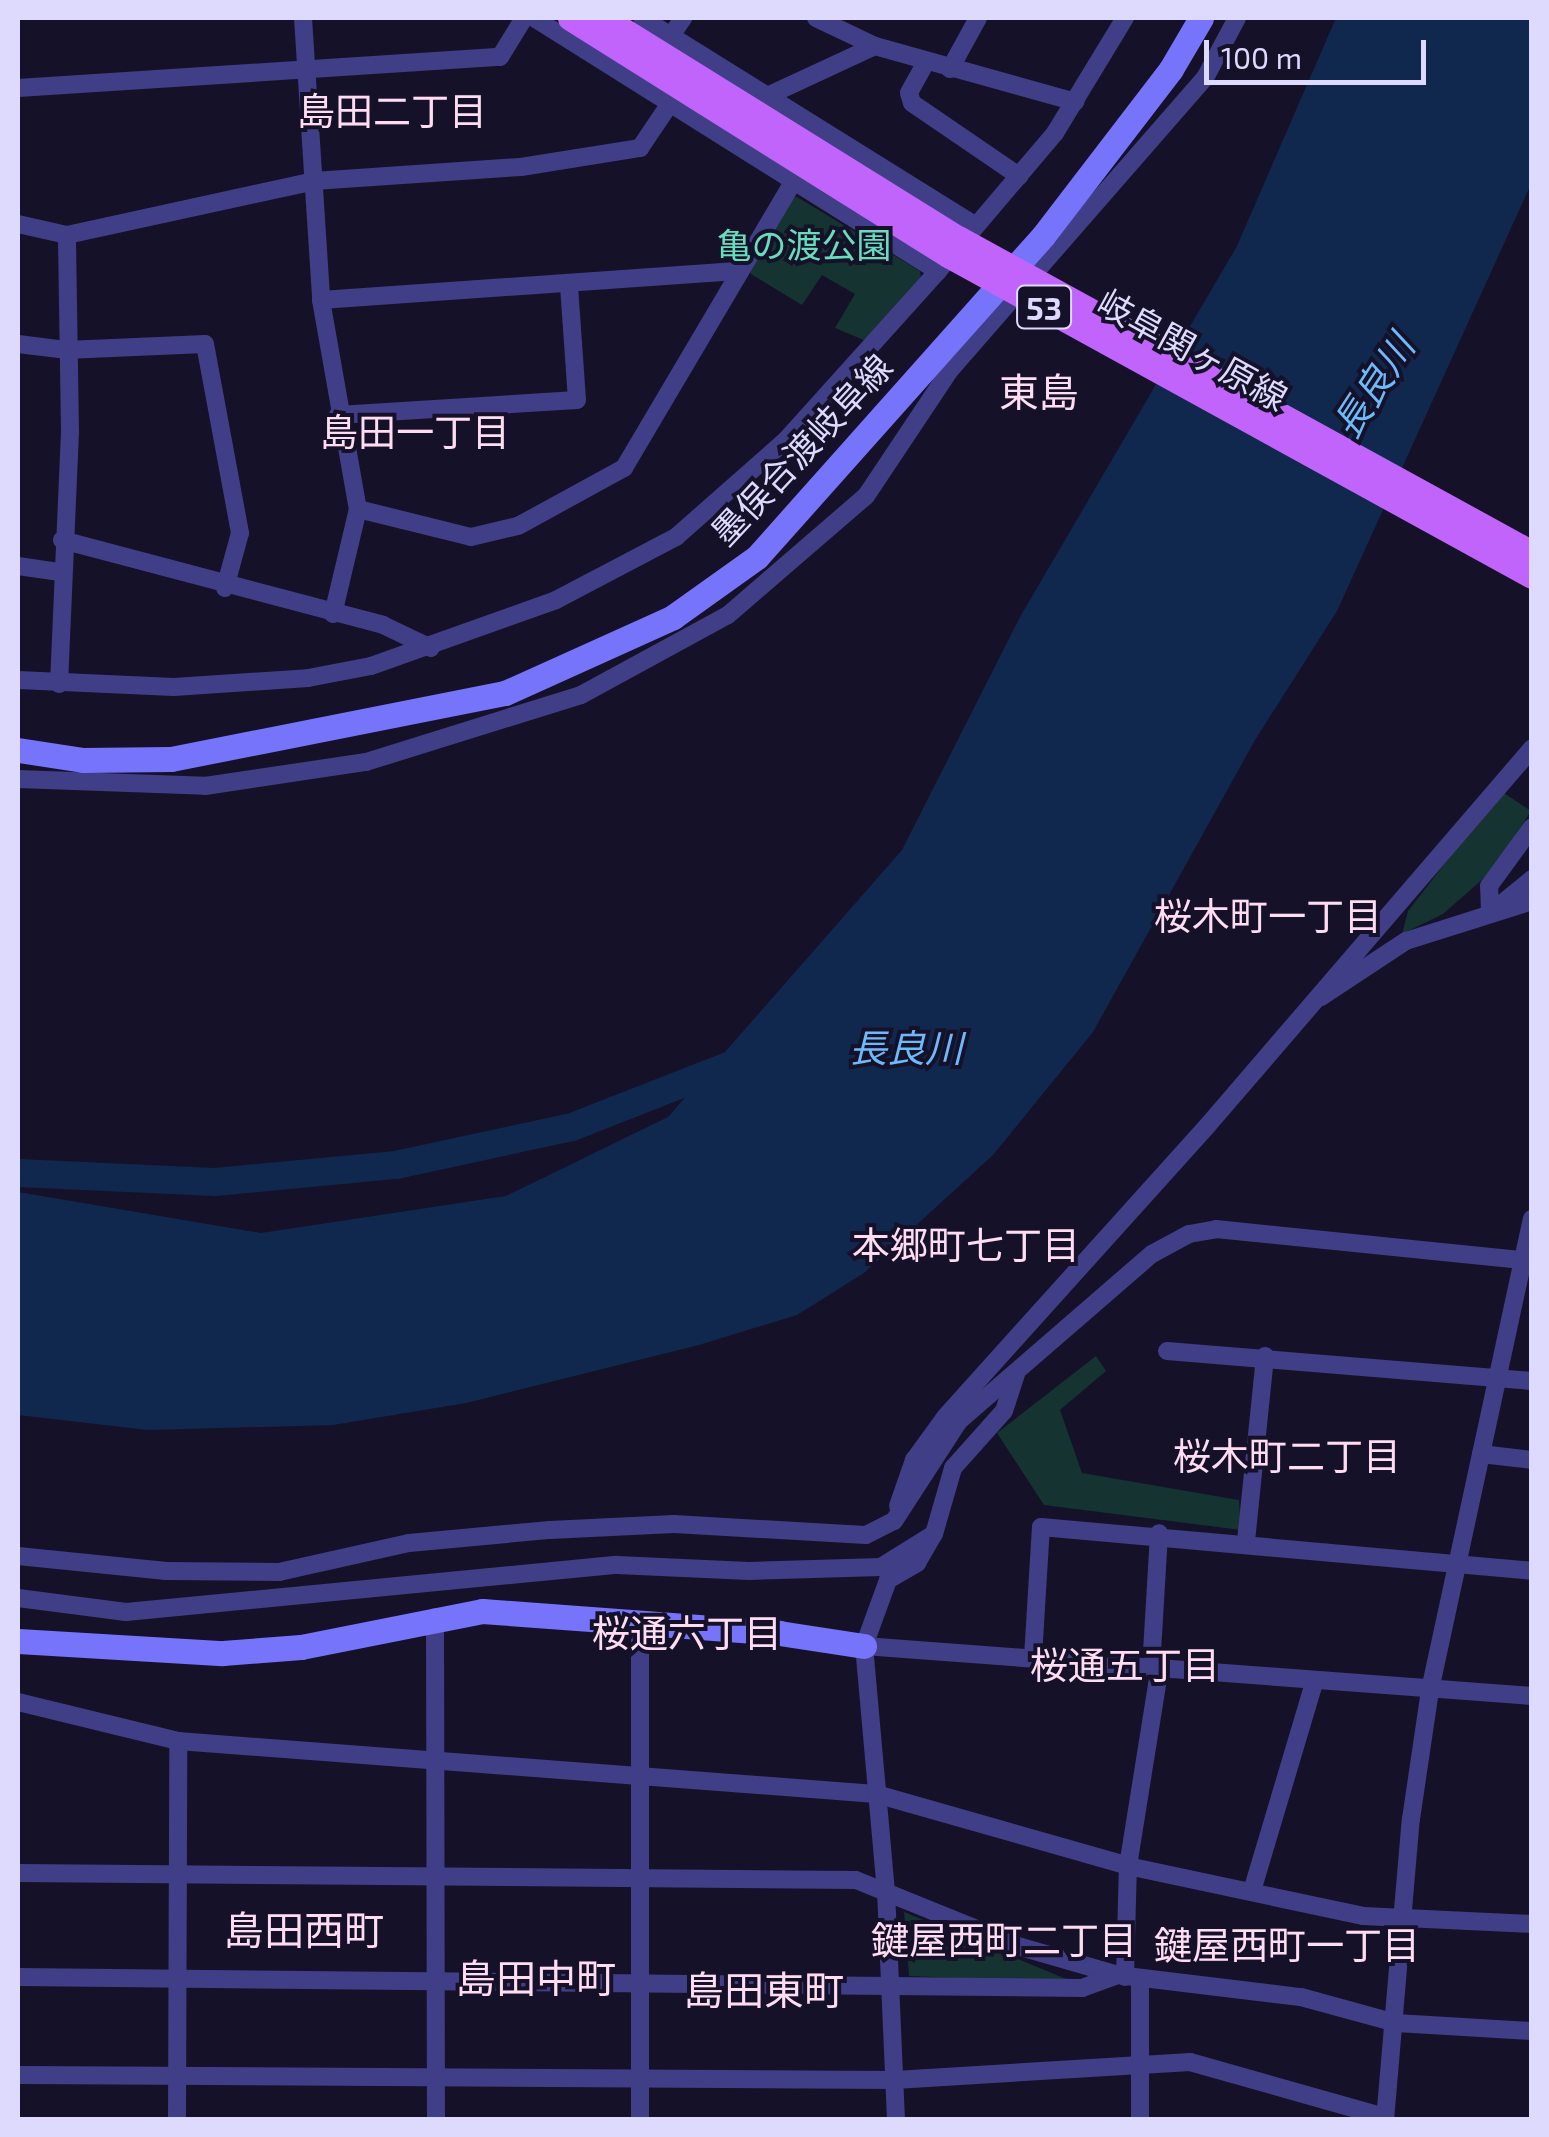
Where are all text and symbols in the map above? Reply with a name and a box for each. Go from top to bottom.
scale bar [1209,20,1432,82]
text: 100 m [1221,39,1302,75]
district label: 島田二丁目 [297,88,487,134]
park label: 亀の渡公園 [717,223,891,265]
road number: 53 [1014,280,1074,334]
street label: 岐阜関ヶ原線 [1091,280,1295,418]
water label: 長良川 [1323,326,1423,446]
street label: 墨俣合渡岐阜線 [702,345,900,553]
district label: 東島 [999,367,1079,415]
district label: 島田一丁目 [320,409,510,455]
district label: 桜木町一丁目 [1154,893,1382,939]
water label: 長良川 [849,1025,963,1071]
district label: 本郷町七丁目 [852,1222,1080,1268]
district label: 桜木町二丁目 [1173,1433,1401,1479]
district label: 桜通六丁目 [592,1610,782,1656]
district label: 桜通五丁目 [1030,1642,1220,1688]
district label: 島田西町 [224,1905,384,1953]
district label: 鍵屋西町二丁目 [871,1917,1137,1963]
district label: 鍵屋西町一丁目 [1154,1922,1420,1968]
district label: 島田中町 [456,1953,616,2001]
district label: 島田東町 [684,1965,844,2013]

